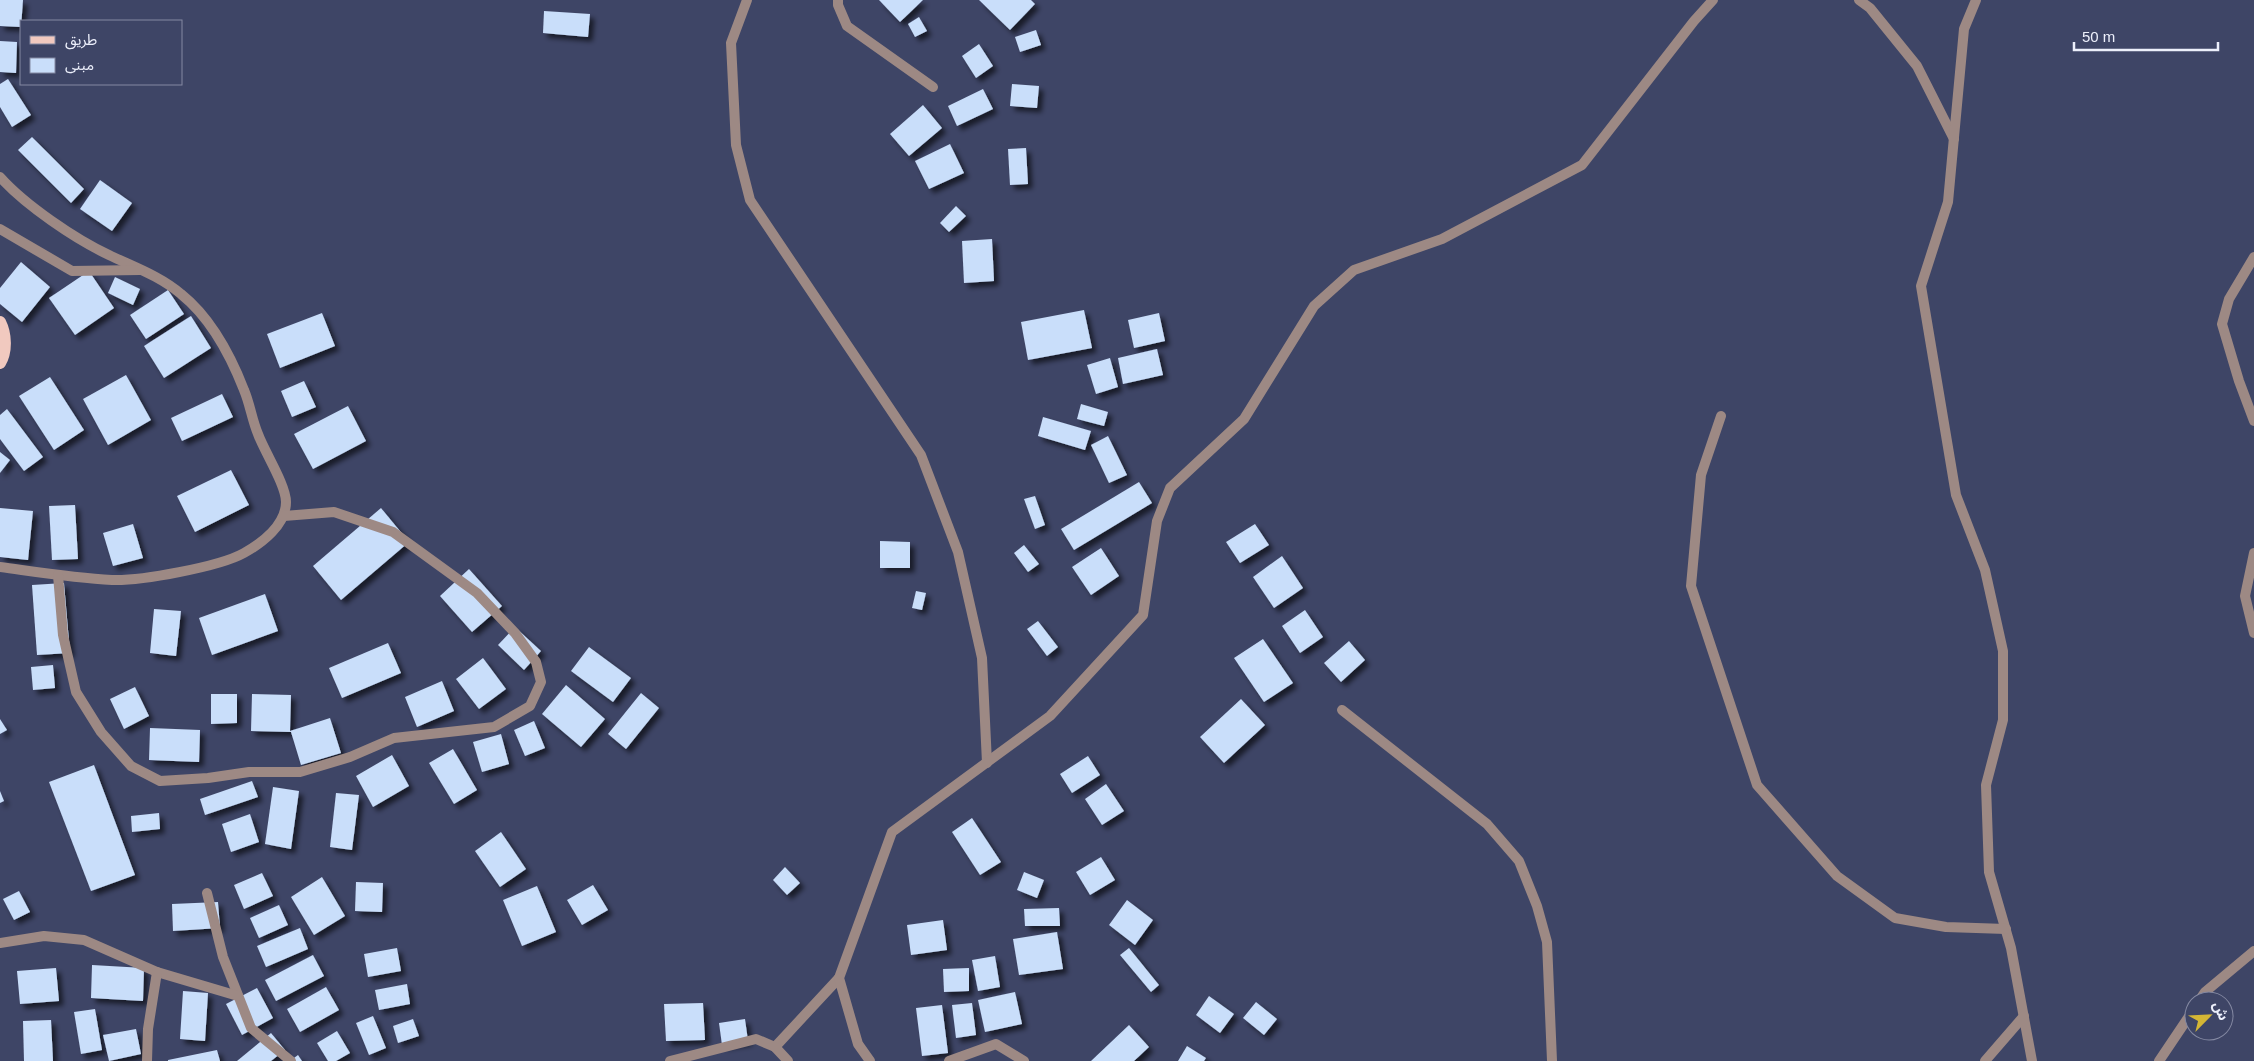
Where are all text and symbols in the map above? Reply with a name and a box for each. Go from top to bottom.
legend [20,20,182,85]
scale bar [2074,20,2218,52]
text: 50 m [2082,28,2115,45]
text: طريق [65,31,97,50]
text: مبنى [65,56,94,74]
north arrow [2184,991,2234,1041]
text: ش [2210,999,2232,1023]

